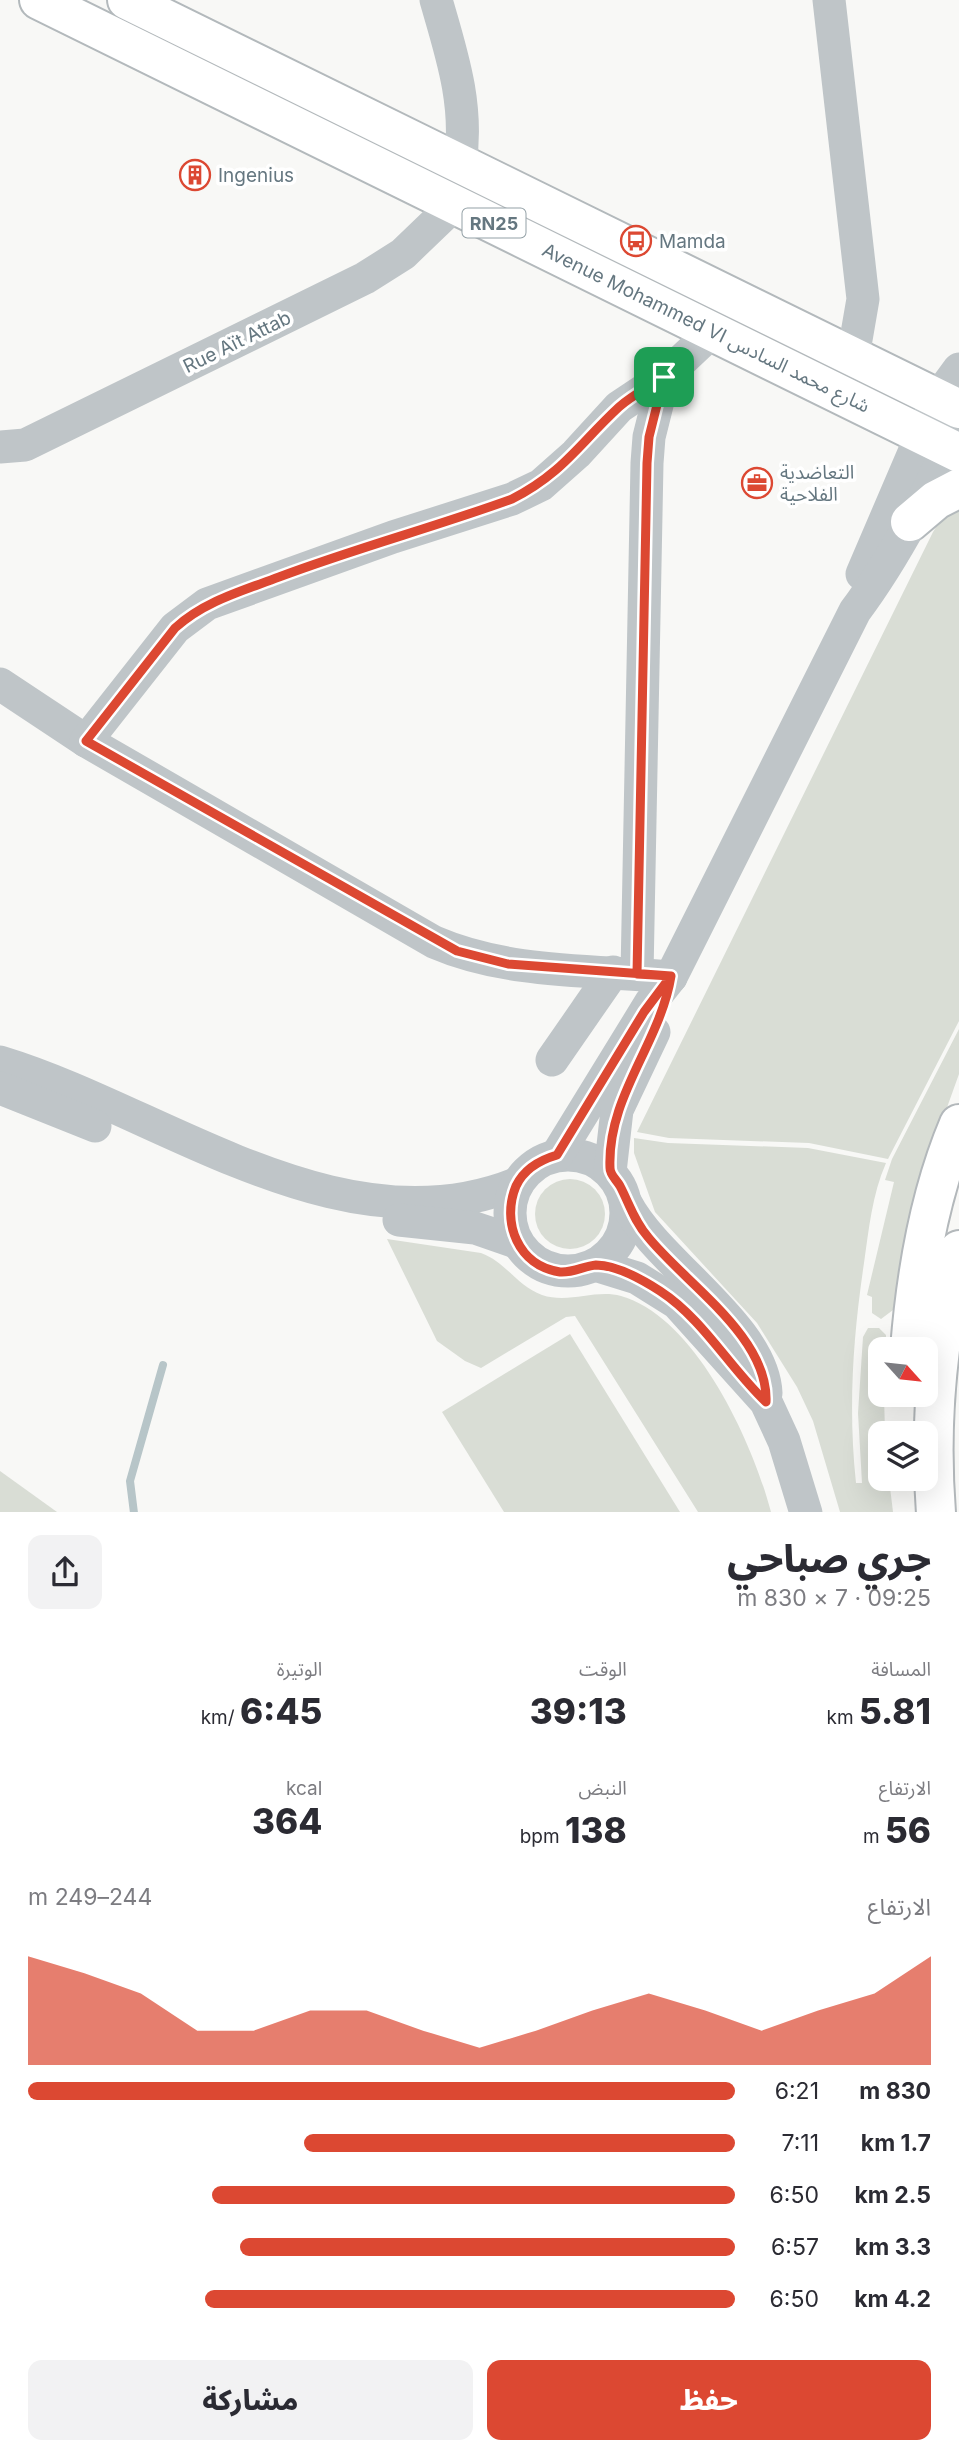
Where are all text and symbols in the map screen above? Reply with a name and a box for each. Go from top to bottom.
building icon: Ingenius [178,158,212,192]
place label: Ingenius [218,164,294,187]
road number: RN25 [462,208,526,238]
bus stop icon: Mamda [619,224,653,258]
place label: Mamda [659,230,726,253]
street label: Avenue Mohammed VI شارع محمد السادس [538,238,874,419]
street label: Rue Aït Attab [179,306,295,378]
pin [634,347,694,407]
icon: arrive [645,358,683,396]
place label: التعاضدية الفلاحية [780,461,854,506]
office icon: التعاضدية الفلاحية [740,466,774,500]
north arrow [868,1337,938,1407]
map controls [868,1337,938,1491]
button: layers [868,1421,938,1491]
button: share [28,1535,102,1609]
text: جري صباحي [727,1535,931,1581]
text: 09:25 · 7 × 830 m [737,1584,931,1612]
text: الوتيرة [277,1658,322,1681]
text: الوقت [579,1658,627,1681]
text: المسافة [871,1658,931,1681]
text: 6:45 [240,1690,322,1732]
text: 39:13 [530,1690,627,1732]
text: 5.81 [859,1690,931,1732]
text: /km [201,1706,240,1729]
text: km [827,1706,859,1729]
text: kcal [286,1777,322,1800]
text: النبض [578,1777,627,1800]
text: الارتفاع [879,1777,931,1800]
text: 364 [252,1800,322,1842]
text: 138 [565,1809,627,1851]
text: 56 [885,1809,931,1851]
text: bpm [520,1825,565,1848]
text: m [863,1825,885,1848]
text: 244–249 m [28,1883,152,1911]
text: الارتفاع [868,1893,931,1921]
text: 6:21 [775,2077,819,2105]
text: 830 m [859,2077,931,2105]
text: 7:11 [781,2129,819,2157]
text: 1.7 km [861,2129,931,2157]
text: 6:50 [770,2181,819,2209]
text: 2.5 km [854,2181,931,2209]
text: 6:57 [771,2233,819,2261]
text: 3.3 km [855,2233,931,2261]
text: 6:50 [770,2285,819,2313]
text: 4.2 km [854,2285,931,2313]
button: مشاركة [28,2360,473,2440]
button: حفظ [487,2360,931,2440]

